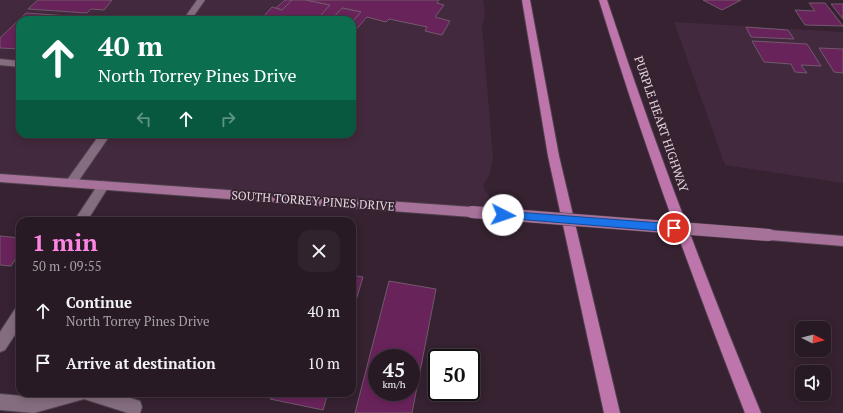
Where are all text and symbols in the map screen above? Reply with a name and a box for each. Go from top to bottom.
text: 40 m [98,27,163,64]
icon: ahead [32,32,84,84]
street label: PURPLE HEART HIGHWAY [631,54,692,194]
text: North Torrey Pines Drive [98,63,297,87]
icon: left [133,108,155,130]
icon: ahead [175,108,197,130]
icon: right [217,108,239,130]
street label: SOUTH TORREY PINES DRIVE [231,187,395,214]
position arrow [482,194,524,236]
pin [657,211,691,245]
icon: arrive [663,217,685,239]
text: 1 min [32,226,98,258]
button: close [298,230,340,272]
text: 50 m · 09:55 [32,257,102,275]
text: Continue [66,292,132,312]
icon: ahead [32,300,54,322]
text: 40 m [307,301,340,321]
text: North Torrey Pines Drive [66,312,209,330]
north arrow [795,321,831,357]
map controls [795,321,831,401]
speed limit sign: 50 [428,349,480,401]
icon: arrive [32,352,54,374]
text: Arrive at destination [66,353,216,373]
text: 10 m [307,353,340,373]
text: 45 [383,356,405,383]
button: sound [795,365,831,401]
text: km/h [382,378,406,391]

